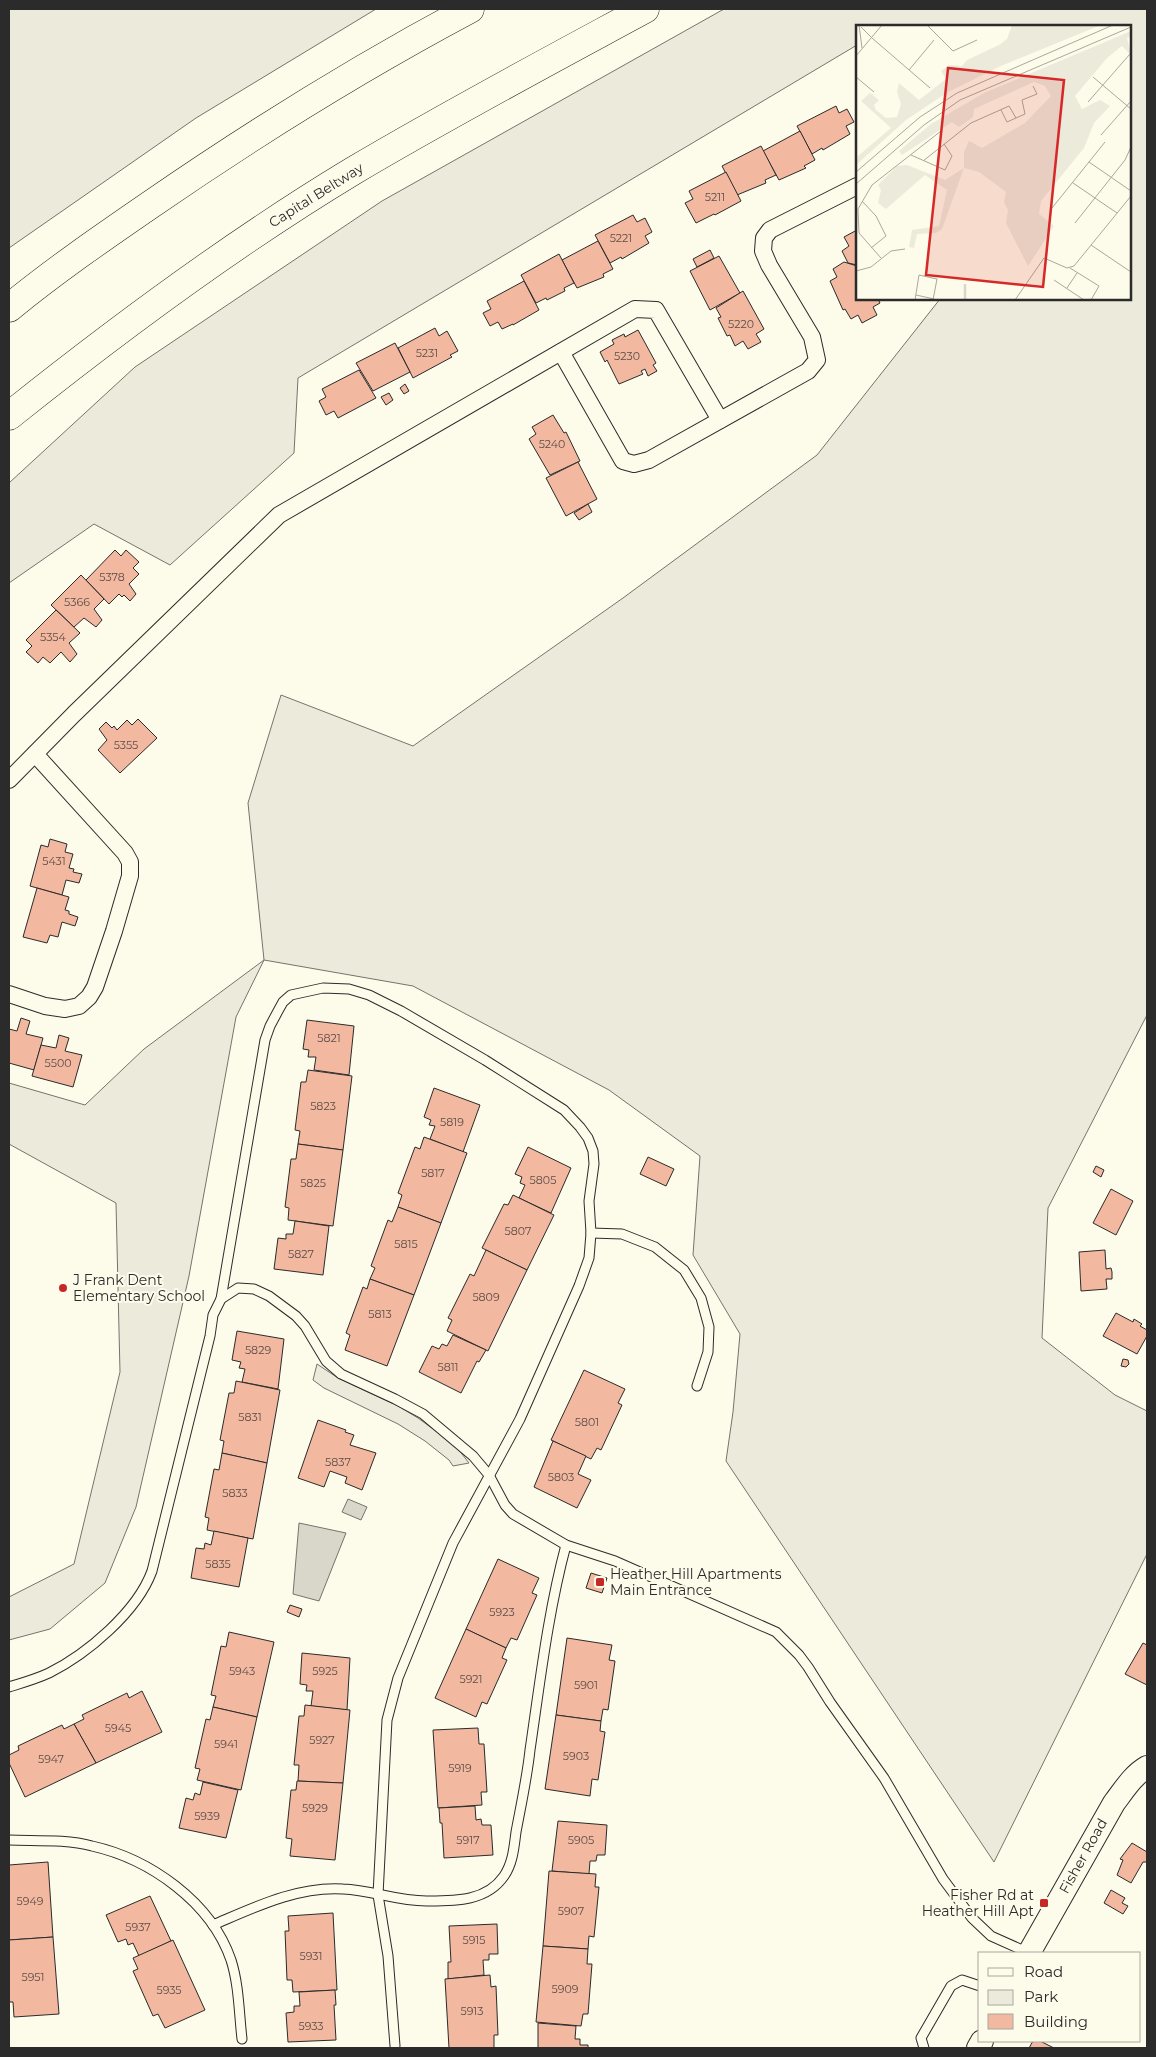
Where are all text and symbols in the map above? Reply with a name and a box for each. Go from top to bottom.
inset map [856,25,1131,300]
street label: Capital Beltway [265,159,367,231]
house number: 5211 [705,190,725,204]
house number: 5221 [610,231,632,245]
house number: 5220 [728,317,754,331]
house number: 5231 [416,346,438,360]
house number: 5230 [614,349,640,363]
house number: 5240 [539,437,565,451]
house number: 5378 [99,570,125,584]
house number: 5366 [64,595,90,609]
house number: 5354 [40,630,67,644]
house number: 5355 [114,738,138,752]
house number: 5431 [42,854,66,868]
house number: 5821 [317,1031,341,1045]
house number: 5500 [45,1056,71,1070]
house number: 5823 [310,1099,336,1113]
house number: 5819 [440,1115,464,1129]
house number: 5817 [421,1166,445,1180]
house number: 5805 [530,1173,556,1187]
house number: 5825 [300,1176,326,1190]
house number: 5807 [505,1224,531,1238]
house number: 5815 [394,1237,418,1251]
house number: 5827 [288,1247,314,1261]
place label: J Frank Dent Elementary School [72,1271,205,1305]
marker: J Frank Dent Elementary School [57,1282,69,1294]
house number: 5809 [472,1290,500,1304]
house number: 5813 [368,1307,392,1321]
house number: 5829 [245,1343,271,1357]
house number: 5811 [437,1360,459,1374]
house number: 5831 [238,1410,262,1424]
house number: 5801 [575,1415,599,1429]
house number: 5837 [325,1455,351,1469]
house number: 5803 [548,1470,574,1484]
house number: 5833 [222,1486,248,1500]
house number: 5835 [205,1557,231,1571]
place label: Heather Hill Apartments Main Entrance [610,1565,782,1599]
marker: Heather Hill Apartments Main Entrance [594,1576,606,1588]
house number: 5923 [489,1605,515,1619]
house number: 5943 [229,1664,255,1678]
house number: 5925 [312,1664,338,1678]
house number: 5921 [459,1672,483,1686]
house number: 5901 [574,1678,598,1692]
house number: 5945 [105,1721,131,1735]
house number: 5927 [309,1733,335,1747]
house number: 5941 [214,1737,238,1751]
house number: 5903 [563,1749,589,1763]
house number: 5947 [38,1752,64,1766]
house number: 5919 [448,1761,472,1775]
house number: 5929 [302,1801,328,1815]
house number: 5939 [194,1809,220,1823]
street label: Fisher Road [1055,1815,1111,1897]
house number: 5917 [456,1833,480,1847]
house number: 5905 [568,1833,594,1847]
place label: Fisher Rd at Heather Hill Apt [922,1886,1034,1920]
house number: 5949 [17,1894,44,1908]
marker: Fisher Rd at Heather Hill Apt [1038,1897,1050,1909]
house number: 5907 [558,1904,584,1918]
house number: 5937 [125,1920,151,1934]
house number: 5915 [462,1933,486,1947]
house number: 5931 [300,1949,323,1963]
legend [978,1952,1141,2042]
text: Road [1024,1962,1063,1981]
house number: 5951 [21,1970,45,1984]
house number: 5909 [552,1982,579,1996]
house number: 5935 [156,1983,182,1997]
text: Park [1024,1987,1058,2006]
house number: 5913 [460,2004,484,2018]
text: Building [1024,2012,1088,2031]
house number: 5933 [298,2019,324,2033]

